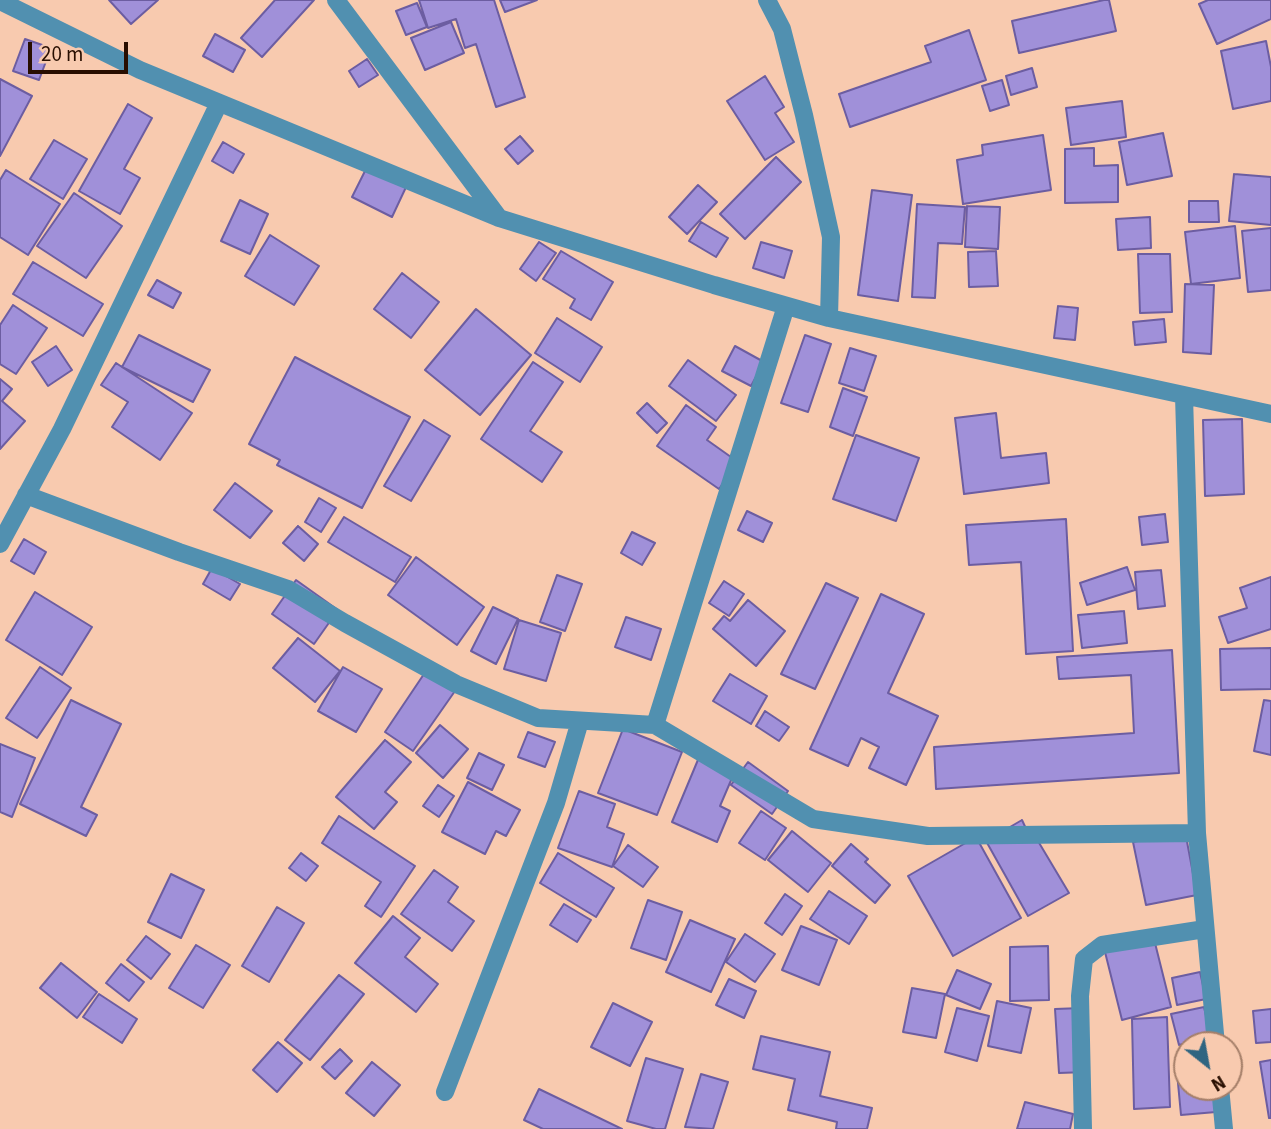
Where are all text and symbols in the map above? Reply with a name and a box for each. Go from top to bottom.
scale bar [32,28,131,72]
text: 20 m [41,39,83,69]
north arrow [1173,1031,1243,1101]
text: N [1206,1068,1230,1098]

